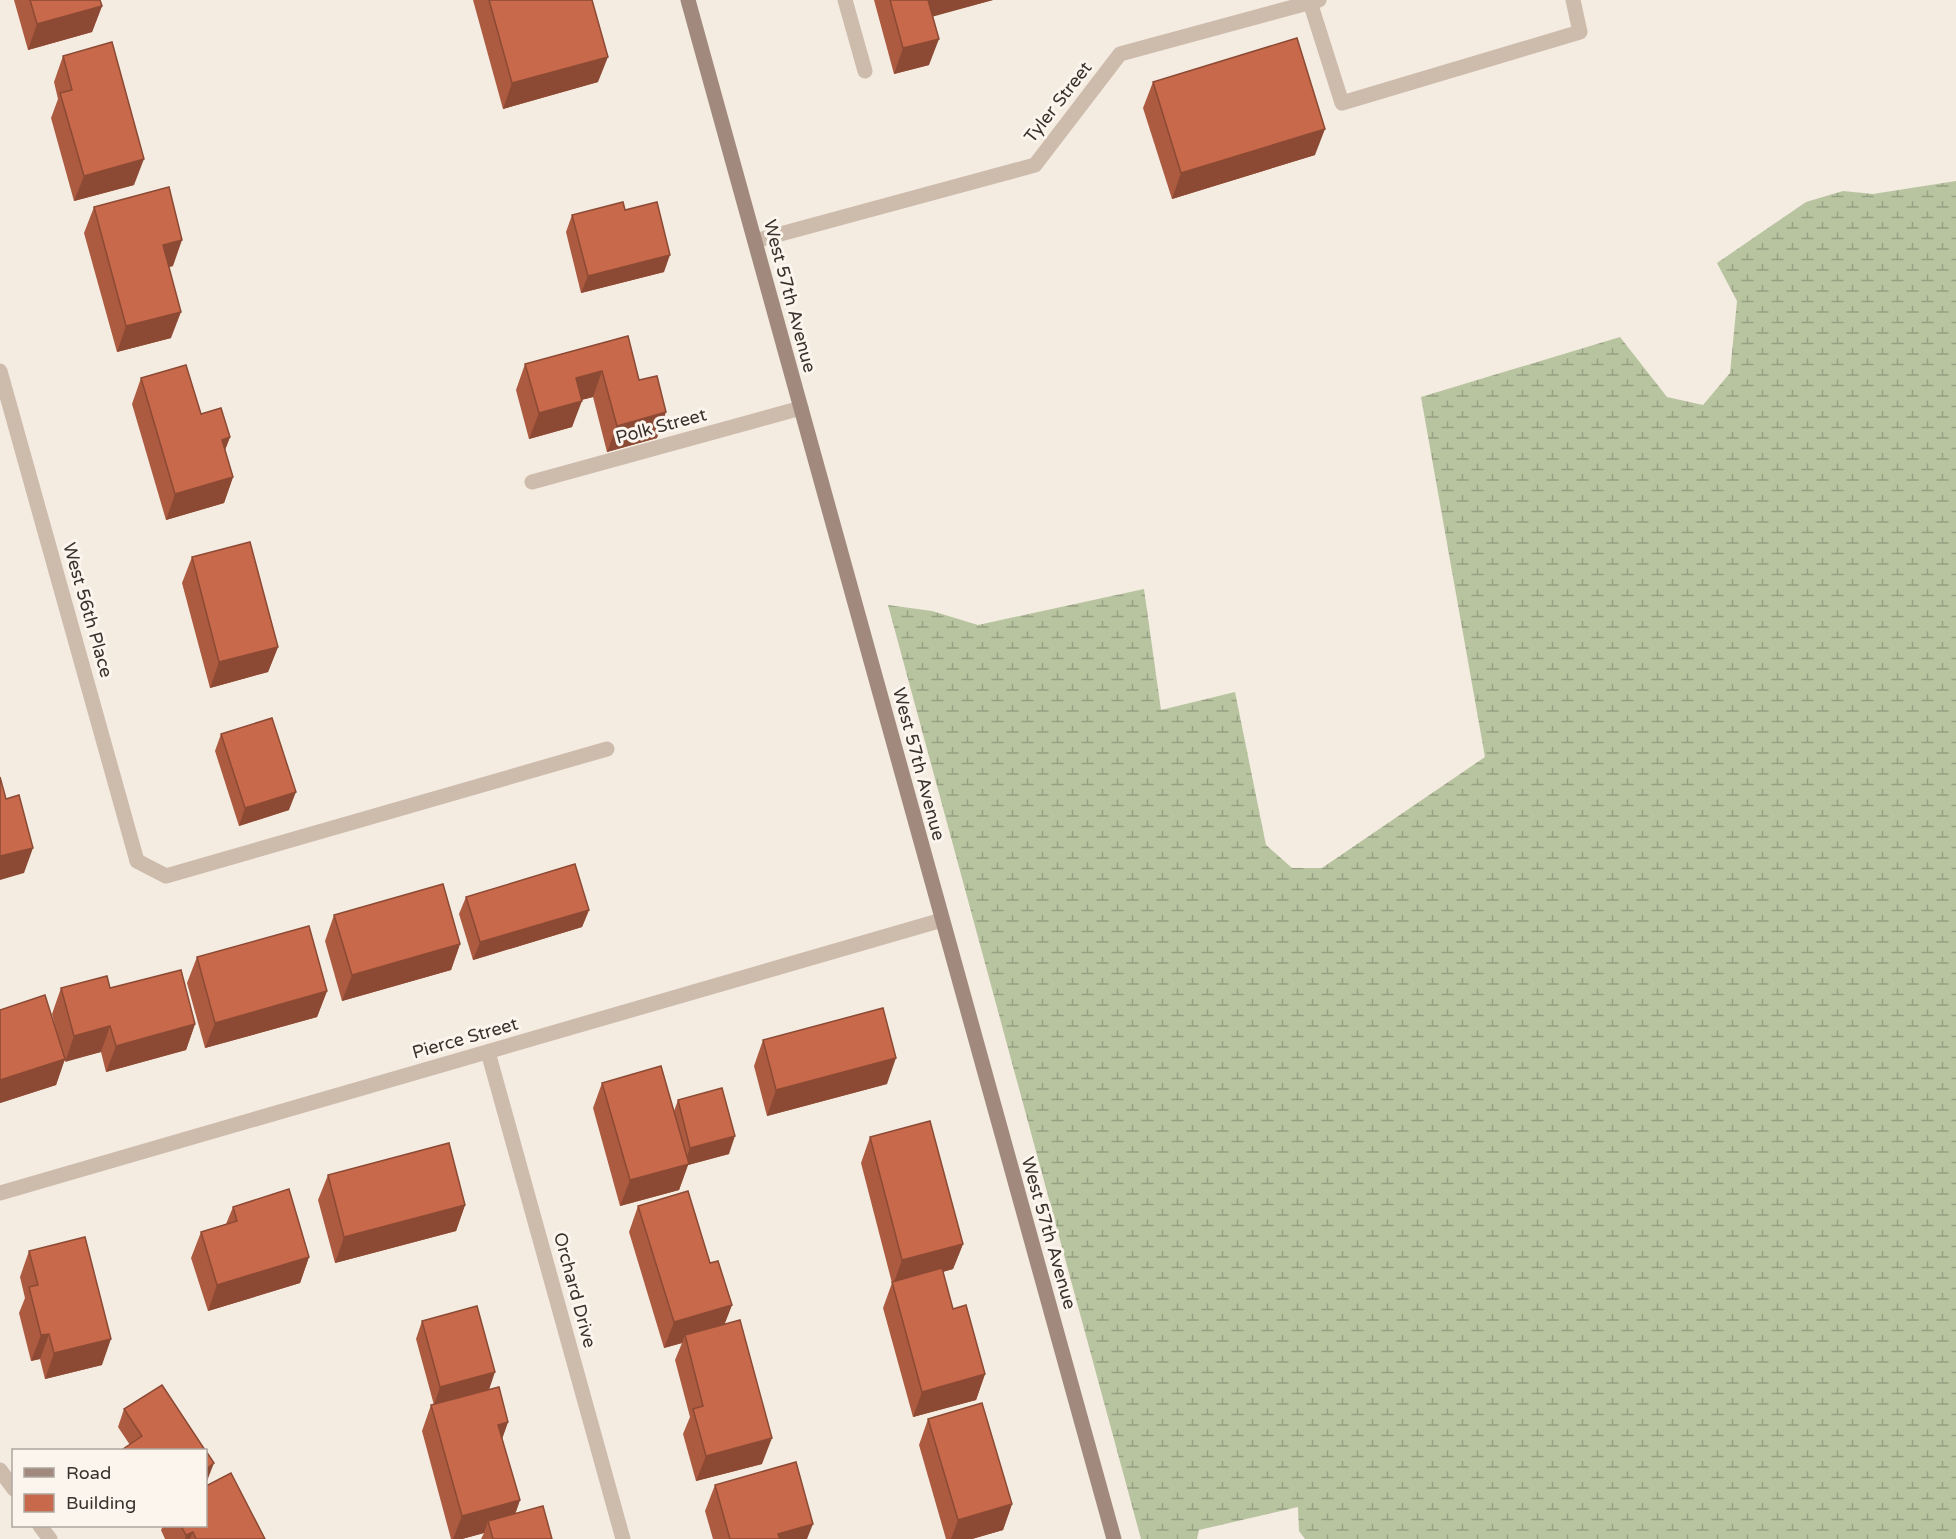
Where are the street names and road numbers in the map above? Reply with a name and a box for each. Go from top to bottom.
street label: Tyler Street [1019,57,1097,147]
street label: West 57th Avenue [759,217,821,375]
street label: Polk Street [613,403,709,449]
street label: West 56th Place [58,540,118,680]
street label: West 57th Avenue [888,685,950,843]
street label: Pierce Street [410,1012,521,1064]
street label: West 57th Avenue [1017,1154,1081,1312]
street label: Orchard Drive [549,1230,601,1350]

